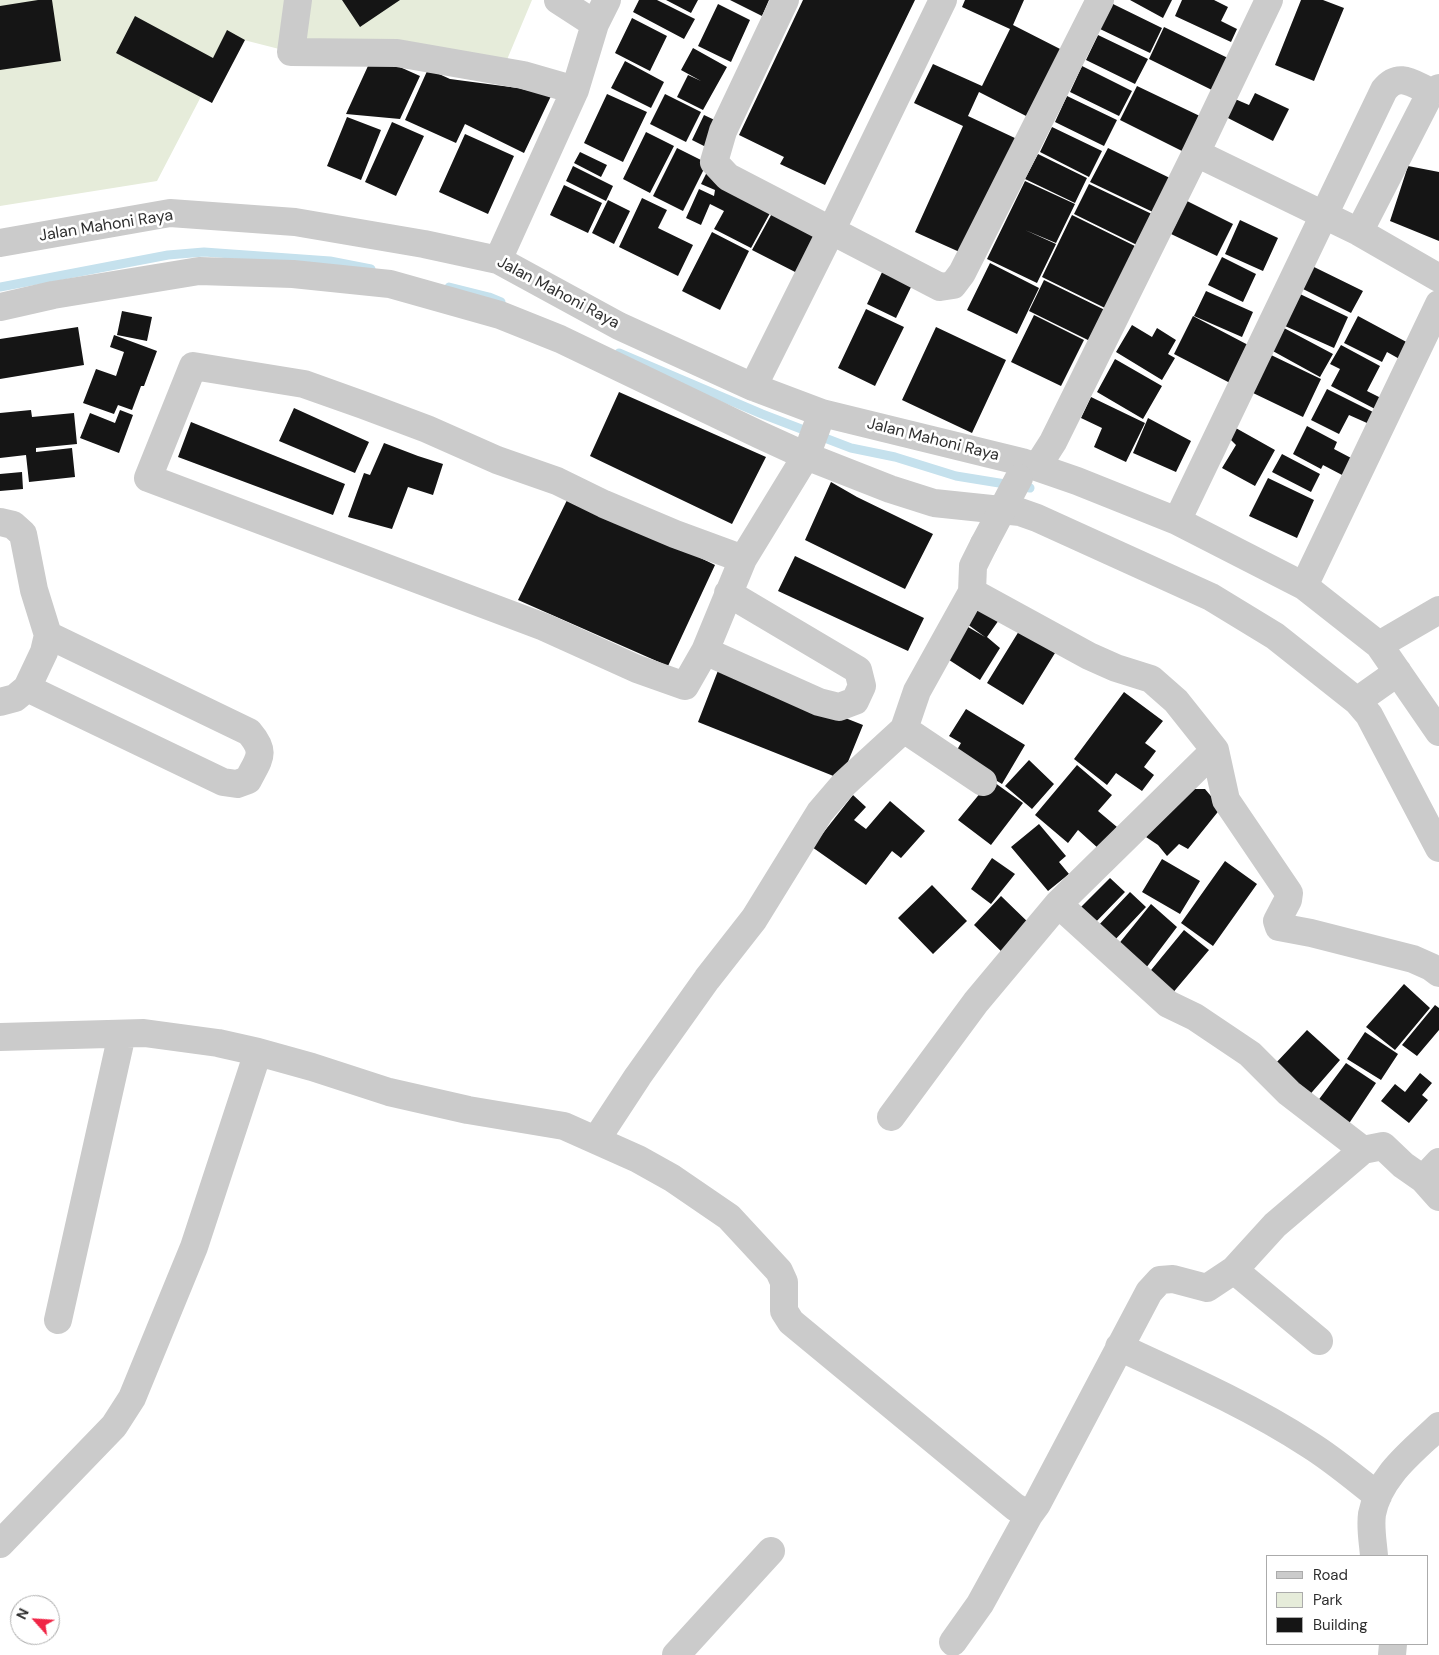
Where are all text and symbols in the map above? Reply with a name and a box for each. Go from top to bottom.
street label: Jalan Mahoni Raya [38,206,174,246]
street label: Jalan Mahoni Raya [494,253,622,333]
street label: Jalan Mahoni Raya [865,414,1001,466]
legend [1266,1555,1429,1645]
text: Road [1313,1565,1348,1585]
text: Park [1313,1590,1343,1610]
north arrow [10,1595,60,1645]
text: N [12,1605,33,1622]
text: Building [1313,1615,1368,1635]

